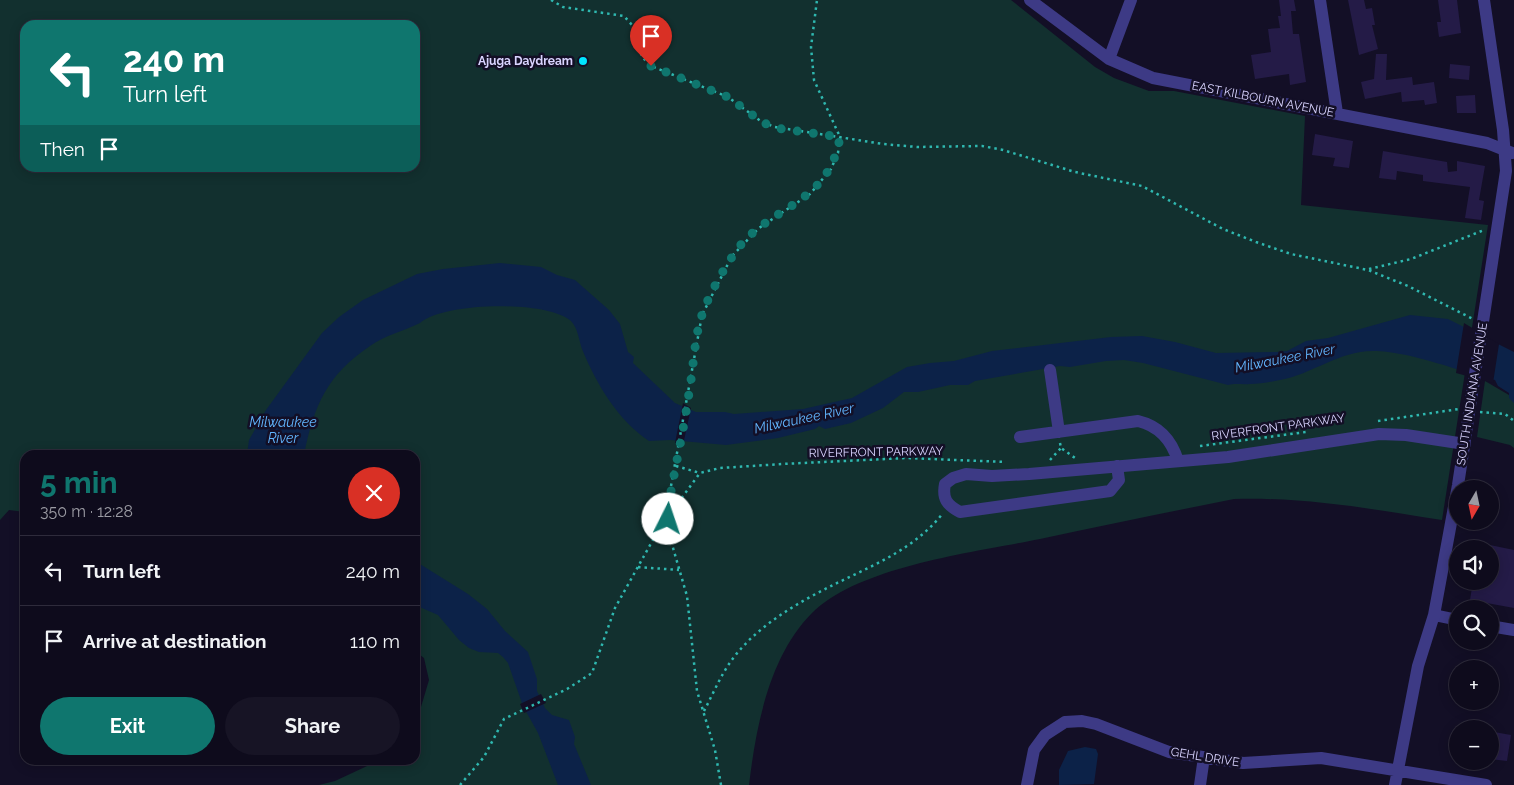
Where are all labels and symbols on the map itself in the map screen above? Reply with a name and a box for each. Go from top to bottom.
pin [630,15,672,66]
place label: Ajuga Daydream [478,54,573,68]
marker: Ajuga Daydream [577,55,589,67]
street label: EAST KILBOURN AVENUE [1191,78,1335,120]
street label: SOUTH INDIANA AVENUE [1454,321,1490,467]
water label: Milwaukee River [1234,340,1338,376]
water label: Milwaukee River [753,399,857,436]
street label: RIVERFRONT PARKWAY [1210,411,1346,443]
water label: Milwaukee River [249,414,317,446]
street label: RIVERFRONT PARKWAY [809,444,944,460]
north arrow [1449,480,1499,530]
position arrow [641,492,693,544]
street label: GEHL DRIVE [1170,745,1240,769]

